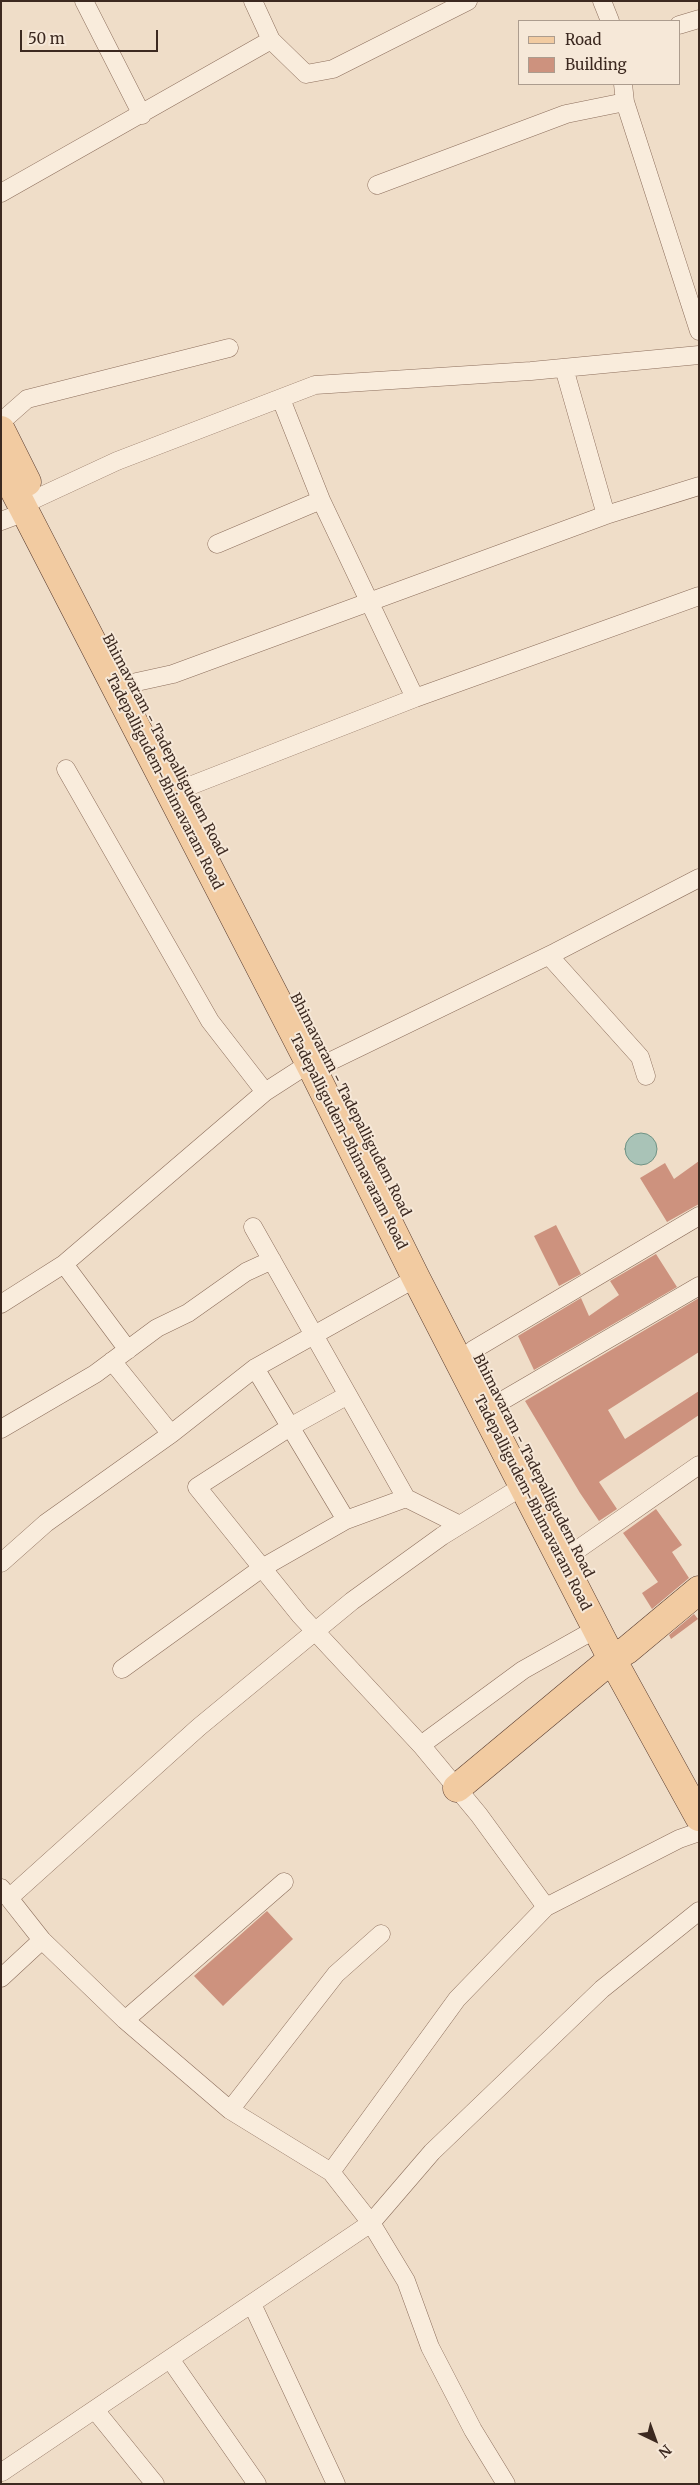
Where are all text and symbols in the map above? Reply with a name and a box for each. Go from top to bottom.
scale bar [22,20,160,52]
legend [518,20,680,85]
text: 50 m [28,29,65,48]
text: Road [565,30,601,49]
text: Building [565,55,627,74]
street label: Bhimavaram - Tadepalligudem Road [98,631,230,859]
street label: Tadepalligudem-Bhimavaram Road [102,671,226,893]
street label: Bhimavaram - Tadepalligudem Road [286,990,414,1220]
street label: Tadepalligudem-Bhimavaram Road [286,1031,410,1253]
street label: Bhimavaram - Tadepalligudem Road [469,1351,597,1581]
street label: Tadepalligudem-Bhimavaram Road [470,1392,594,1614]
north arrow [630,2415,680,2465]
text: N [655,2441,675,2462]

